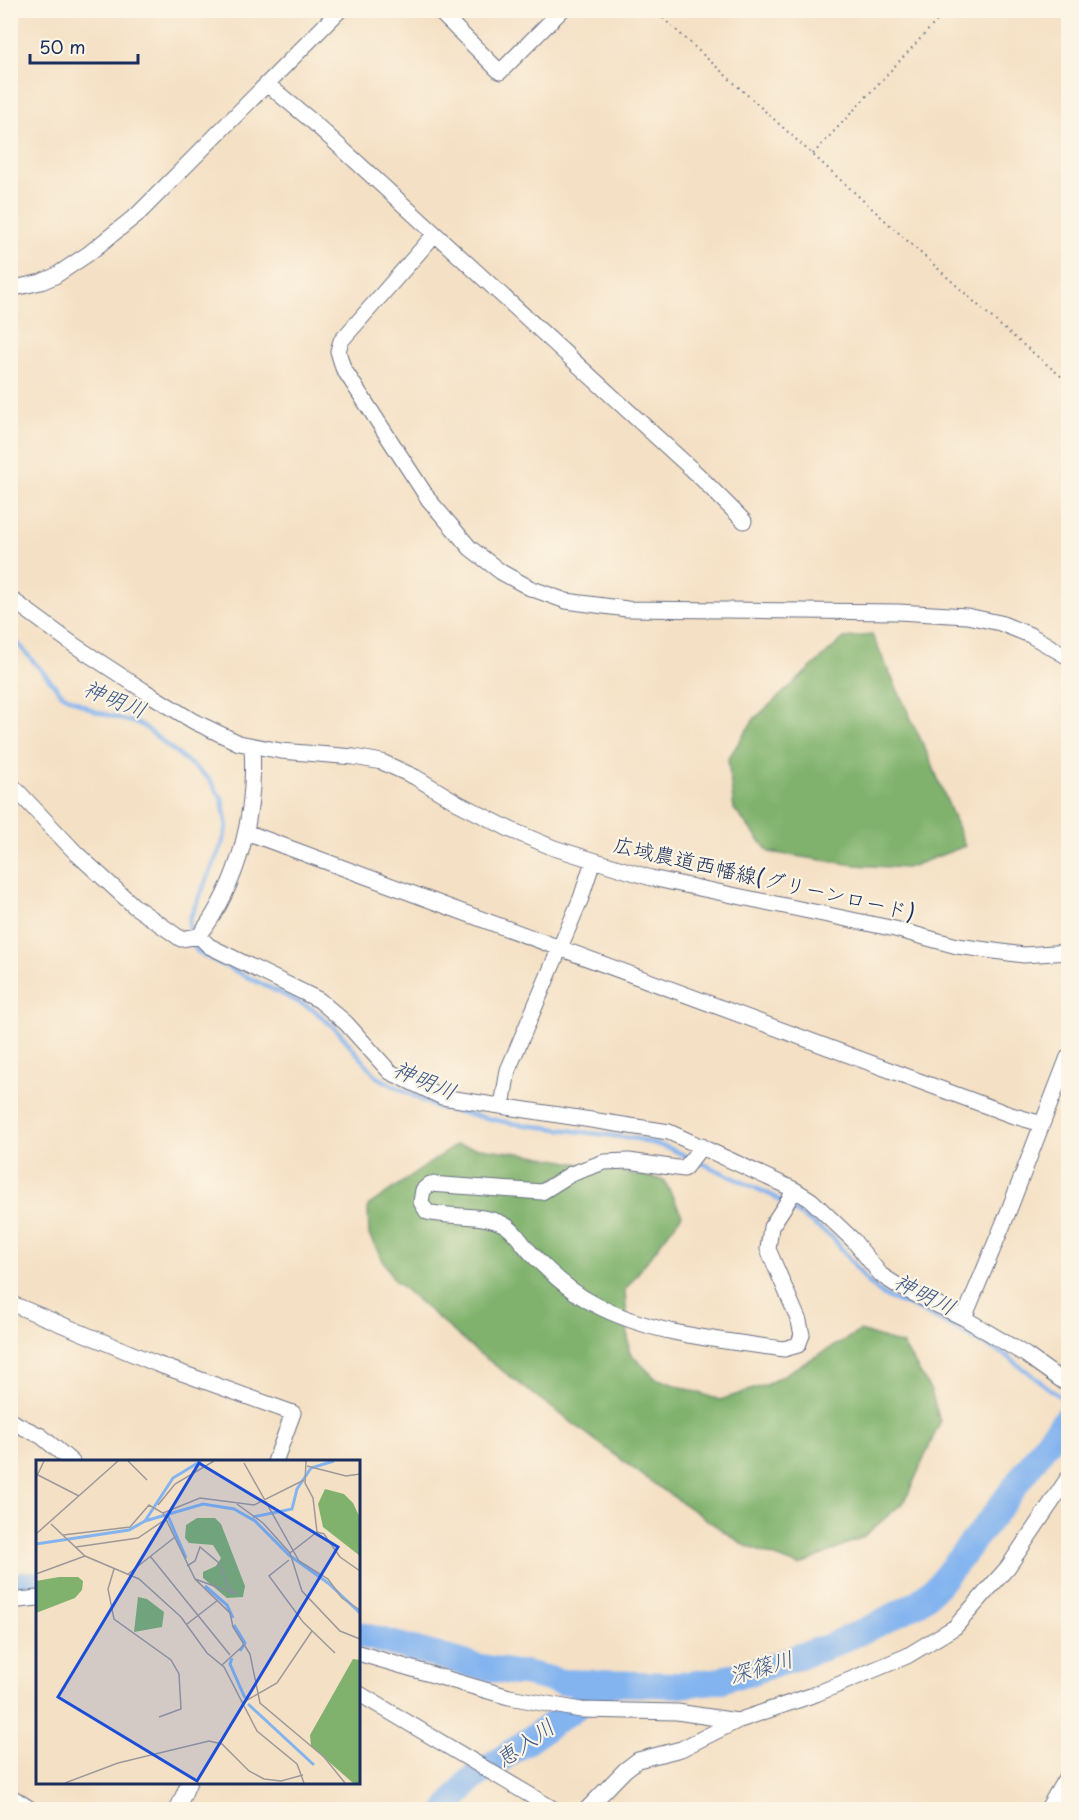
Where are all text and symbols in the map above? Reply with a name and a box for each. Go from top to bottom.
scale bar [30,27,138,65]
text: 50 m [39,33,86,60]
water label: 神明川 [79,670,152,725]
street label: 広域農道西幡線(グリーンロード) [610,827,919,927]
water label: 神明川 [389,1051,462,1107]
water label: 神明川 [889,1263,963,1322]
inset map [36,1460,360,1784]
water label: 深篠川 [724,1641,797,1691]
water label: 恵入川 [488,1709,561,1774]

